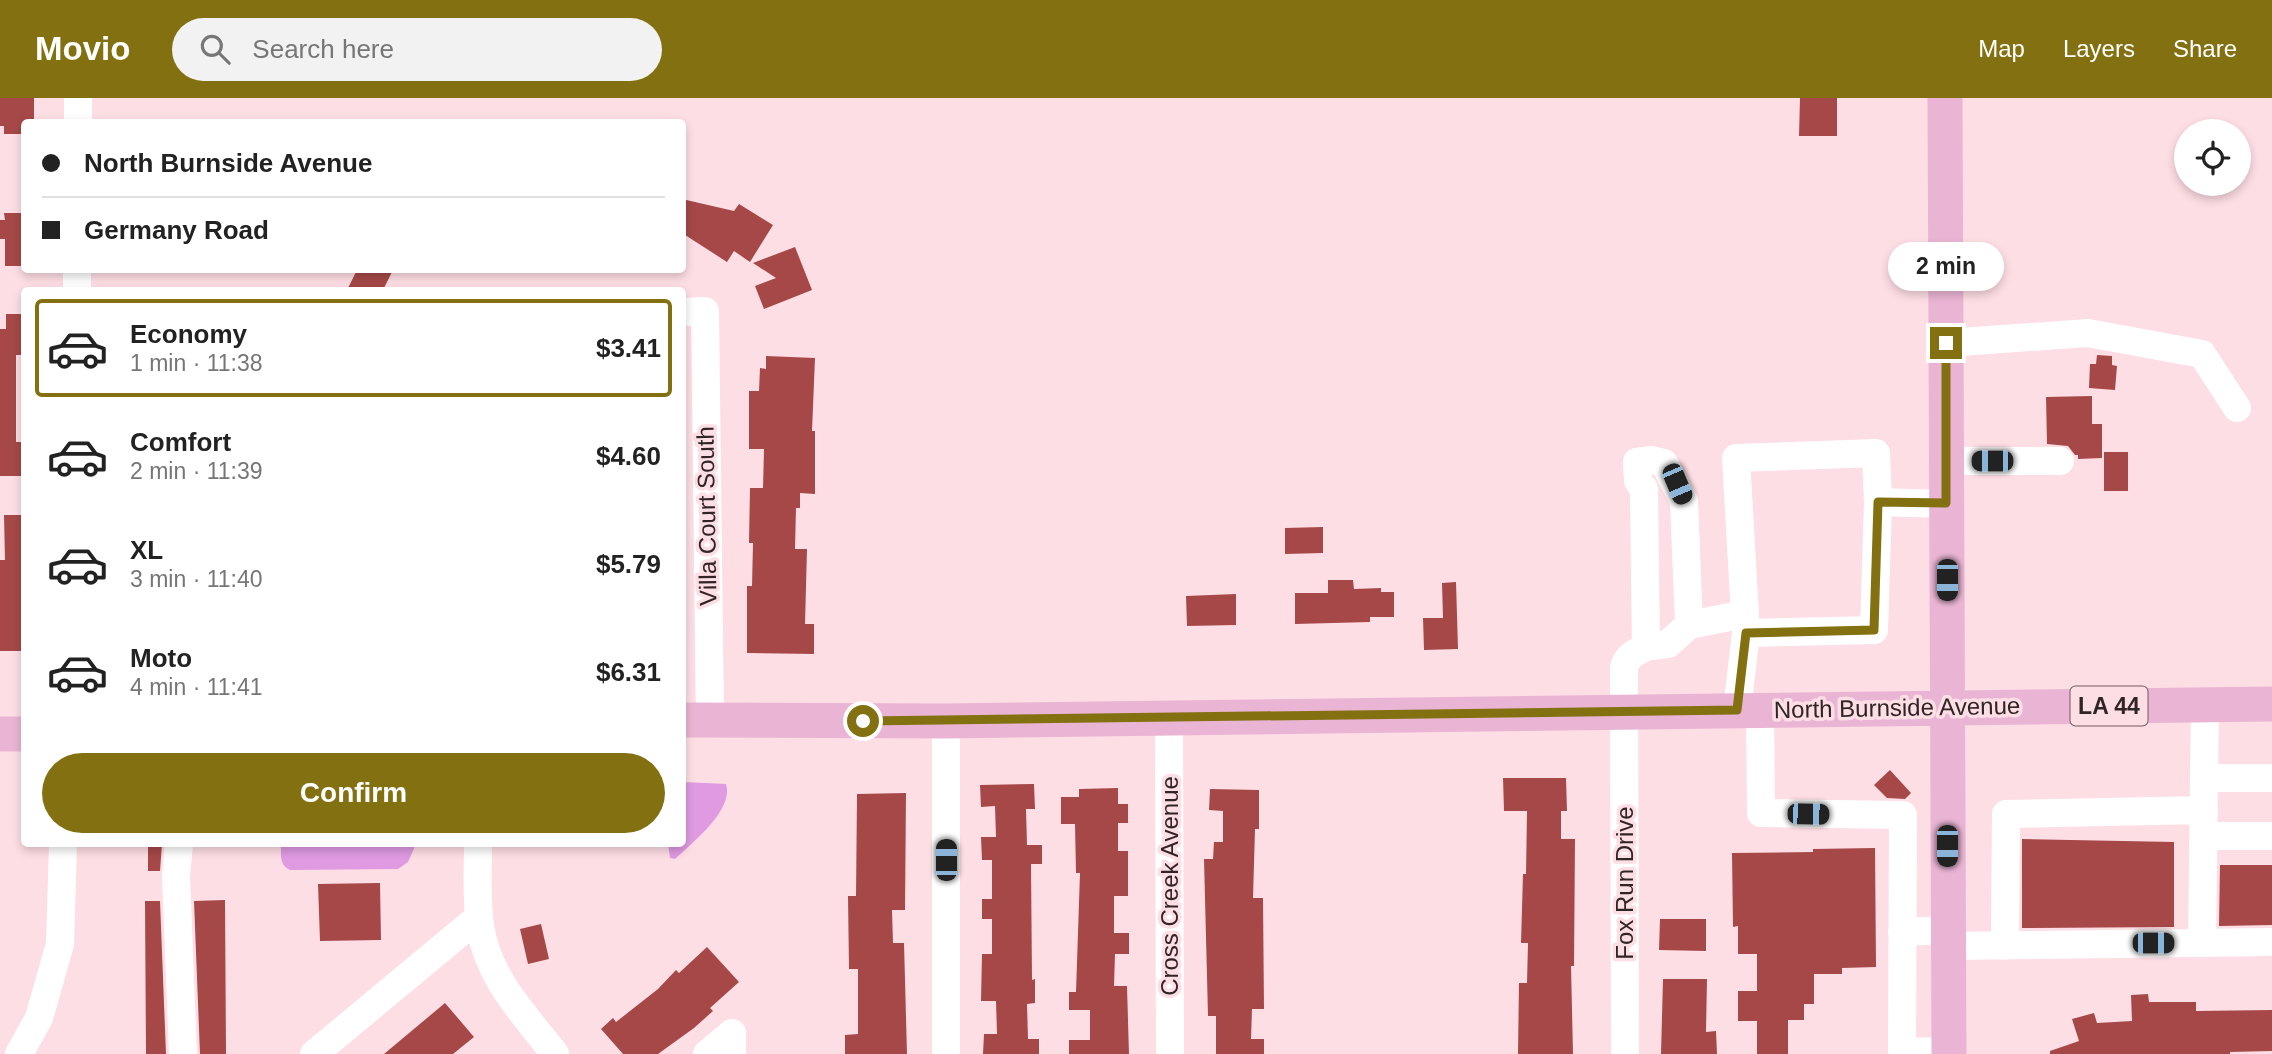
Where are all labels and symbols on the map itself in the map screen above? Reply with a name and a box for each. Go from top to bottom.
callout: 2 min [1888,242,2004,290]
route end [1930,327,1962,359]
street label: Villa Court South [691,426,722,606]
car [1972,451,2014,472]
car [1660,461,1695,507]
car [1937,559,1958,601]
road number: LA 44 [2070,686,2148,726]
street label: North Burnside Avenue [1774,692,2020,723]
route start [847,705,879,737]
street label: Cross Creek Avenue [1156,776,1183,996]
car [1787,803,1830,825]
street label: Fox Run Drive [1611,806,1638,960]
car [1937,825,1958,867]
car [936,839,957,881]
car [2133,933,2175,954]

